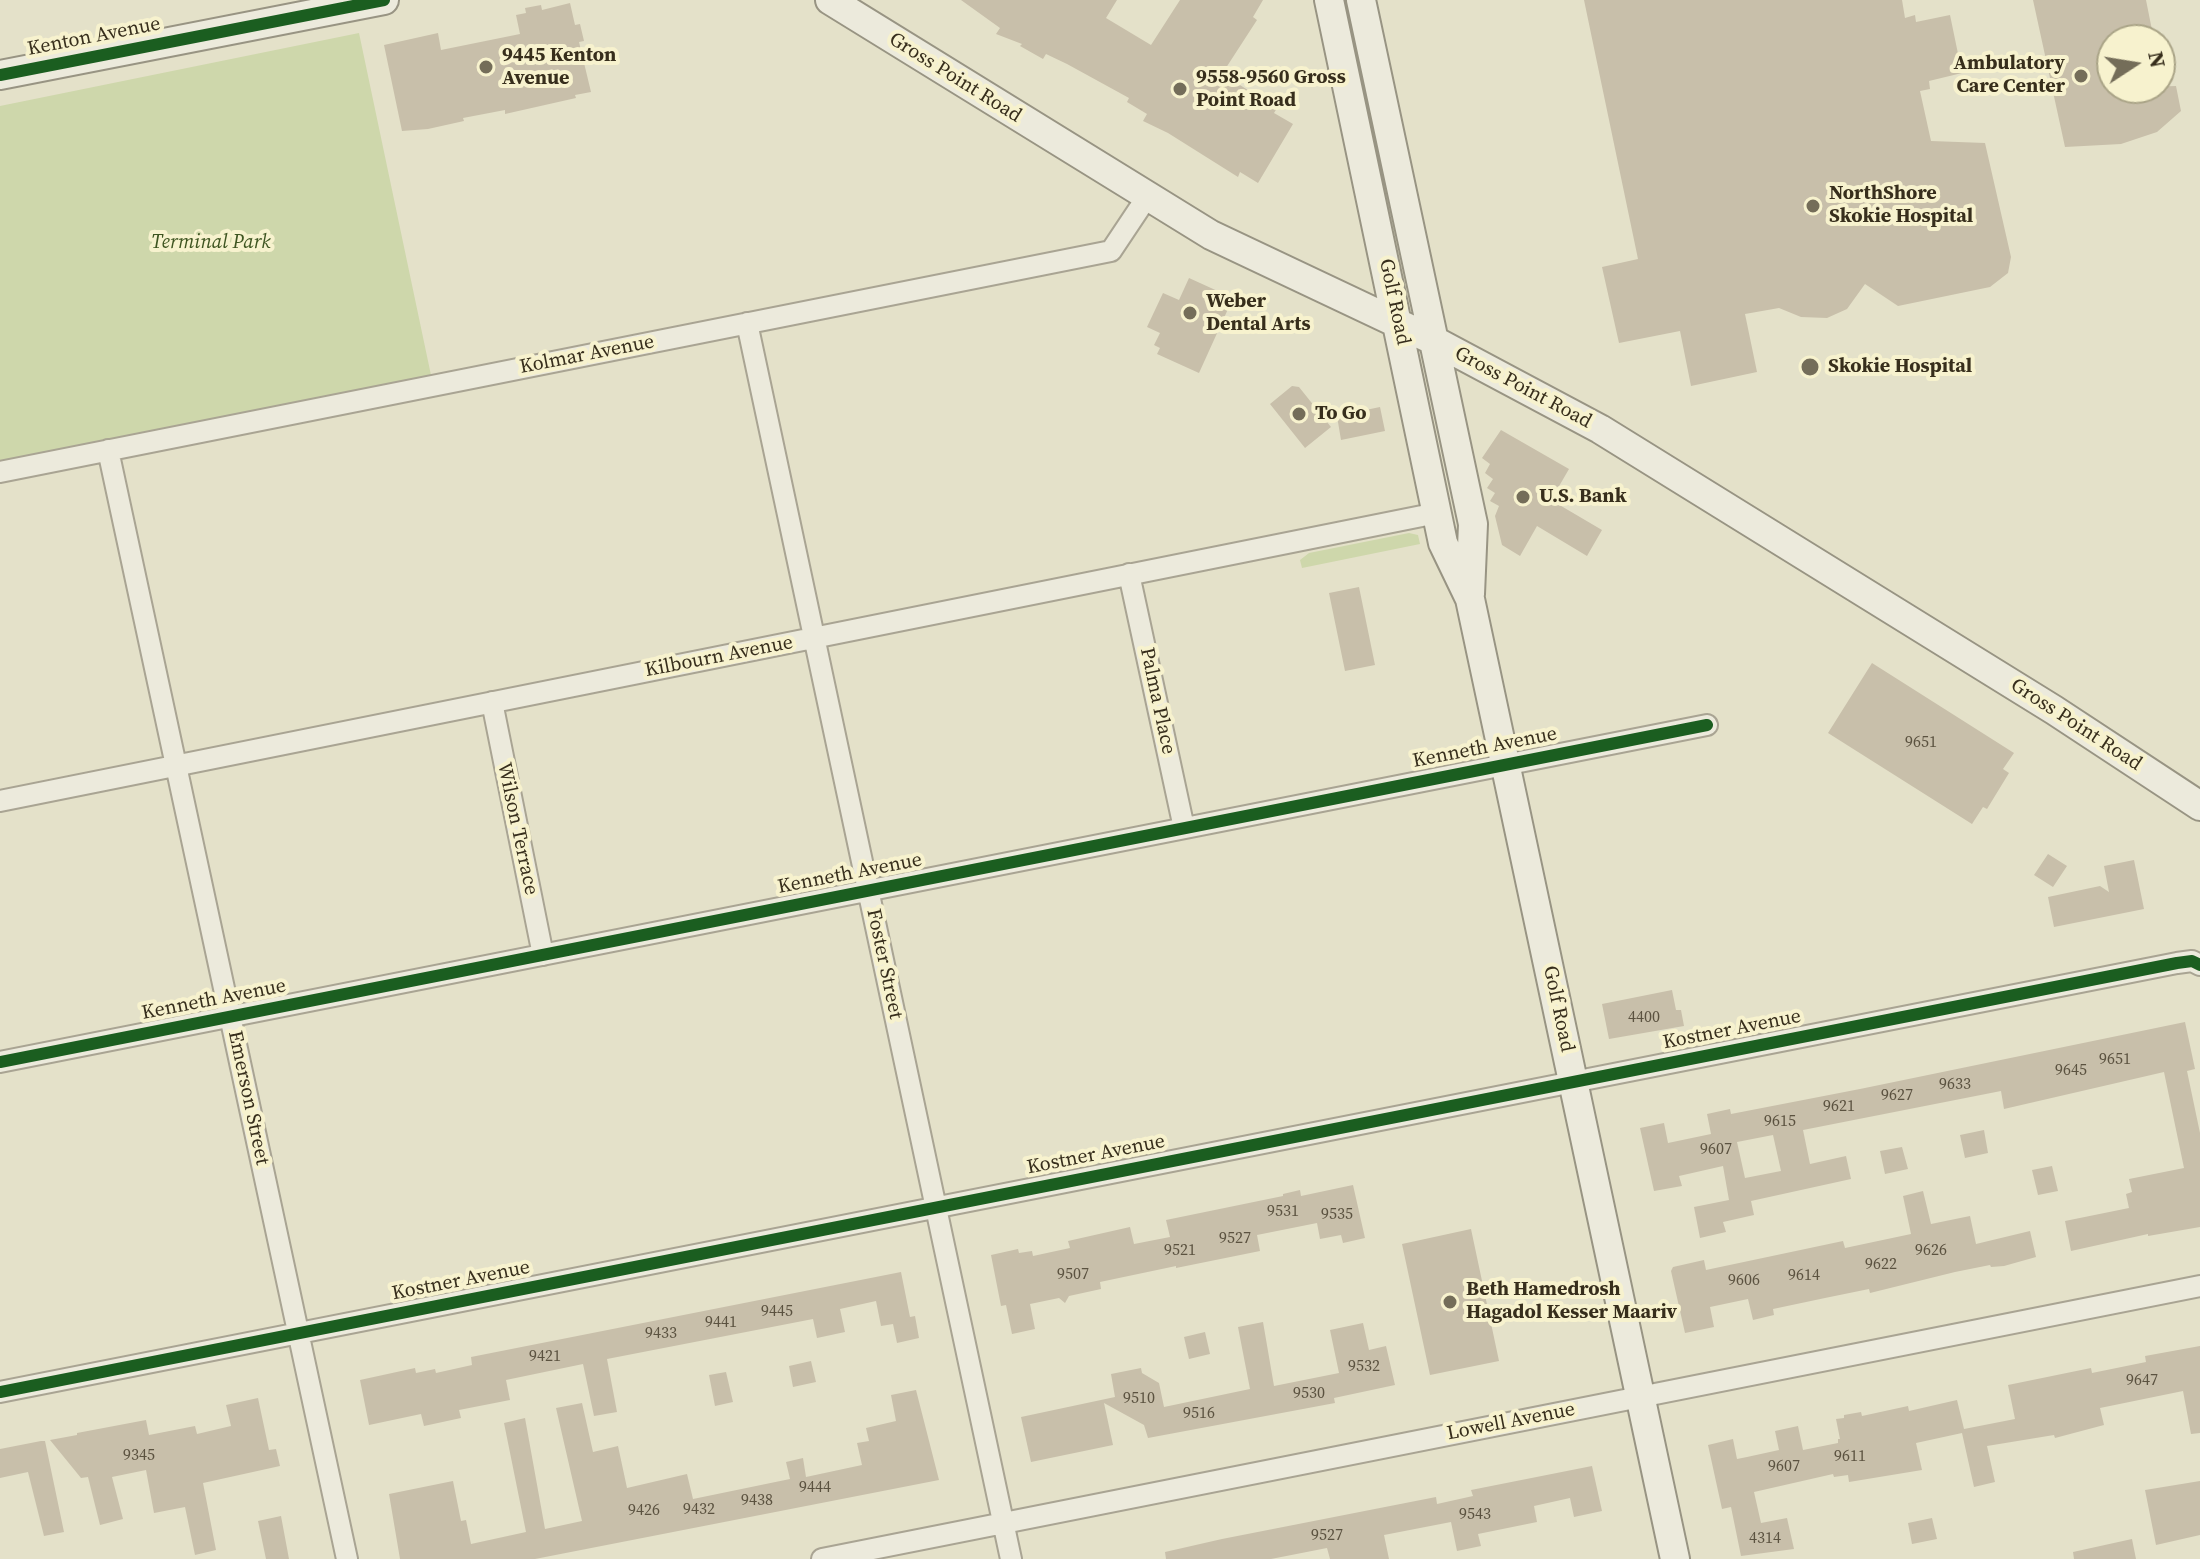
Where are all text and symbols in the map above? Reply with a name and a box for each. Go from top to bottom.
street label: Kenton Avenue [25,12,163,62]
north arrow [2096,24,2176,104]
street label: Gross Point Road [884,28,1026,128]
place label: 9445 Kenton Avenue [502,44,616,91]
text: N [2141,48,2174,70]
place label: Ambulatory Care Center [1953,52,2065,99]
marker: 9445 Kenton Avenue [477,58,495,76]
place label: 9558-9560 Gross Point Road [1196,66,1346,113]
marker: Ambulatory Care Center [2072,67,2090,85]
marker: 9558-9560 Gross Point Road [1171,80,1189,98]
place label: NorthShore Skokie Hospital [1829,182,1973,229]
marker: NorthShore Skokie Hospital [1804,197,1822,215]
park label: Terminal Park [151,231,271,255]
street label: Golf Road [1373,257,1415,347]
place label: Weber Dental Arts [1206,290,1311,337]
marker: Weber Dental Arts [1181,304,1199,322]
street label: Kolmar Avenue [518,330,656,380]
street label: Gross Point Road [1450,342,1596,434]
place label: Skokie Hospital [1828,355,1972,379]
marker: Skokie Hospital [1799,356,1821,378]
place label: To Go [1315,402,1367,426]
marker: To Go [1290,405,1308,423]
place label: U.S. Bank [1539,485,1627,509]
marker: U.S. Bank [1514,488,1532,506]
street label: Kilbourn Avenue [643,631,795,683]
street label: Palma Place [1134,645,1180,757]
street label: Gross Point Road [2006,674,2146,776]
street label: Kenneth Avenue [1411,722,1559,774]
house number: 9651 [1905,733,1937,753]
street label: Wilson Terrace [491,761,543,897]
street label: Kenneth Avenue [776,848,924,900]
street label: Foster Street [861,907,907,1021]
street label: Golf Road [1537,964,1579,1054]
street label: Kenneth Avenue [140,974,288,1026]
street label: Kostner Avenue [1661,1005,1803,1055]
house number: 4400 [1628,1008,1660,1028]
street label: Emerson Street [222,1029,274,1167]
house number: 9651 [2099,1050,2131,1070]
house number: 9645 [2055,1061,2087,1081]
house number: 9633 [1939,1075,1971,1095]
house number: 9627 [1881,1086,1913,1106]
house number: 9621 [1823,1097,1855,1117]
house number: 9615 [1764,1112,1796,1132]
street label: Kostner Avenue [1025,1130,1167,1180]
house number: 9607 [1700,1140,1732,1160]
house number: 9531 [1267,1202,1299,1222]
house number: 9535 [1321,1205,1353,1225]
house number: 9527 [1219,1229,1251,1249]
house number: 9521 [1164,1241,1196,1261]
house number: 9626 [1915,1241,1947,1261]
house number: 9622 [1865,1255,1897,1275]
street label: Kostner Avenue [390,1256,532,1306]
house number: 9507 [1057,1265,1089,1285]
house number: 9614 [1788,1266,1820,1286]
house number: 9606 [1728,1271,1760,1291]
place label: Beth Hamedrosh Hagadol Kesser Maariv [1466,1278,1677,1325]
marker: Beth Hamedrosh Hagadol Kesser Maariv [1441,1293,1459,1311]
house number: 9445 [761,1302,793,1322]
house number: 9441 [705,1313,737,1333]
house number: 9433 [645,1324,677,1344]
house number: 9421 [529,1347,561,1367]
house number: 9532 [1348,1357,1380,1377]
house number: 9647 [2126,1371,2158,1391]
house number: 9530 [1293,1384,1325,1404]
house number: 9510 [1123,1389,1155,1409]
street label: Lowell Avenue [1445,1398,1577,1446]
house number: 9516 [1183,1404,1215,1424]
house number: 9345 [123,1446,155,1466]
house number: 9611 [1834,1447,1866,1467]
house number: 9607 [1768,1457,1800,1477]
house number: 9444 [799,1478,831,1498]
house number: 9438 [741,1491,773,1511]
house number: 9432 [683,1500,715,1520]
house number: 9426 [628,1501,660,1521]
house number: 9543 [1459,1505,1491,1525]
house number: 9527 [1311,1526,1343,1546]
house number: 4314 [1749,1529,1781,1549]

